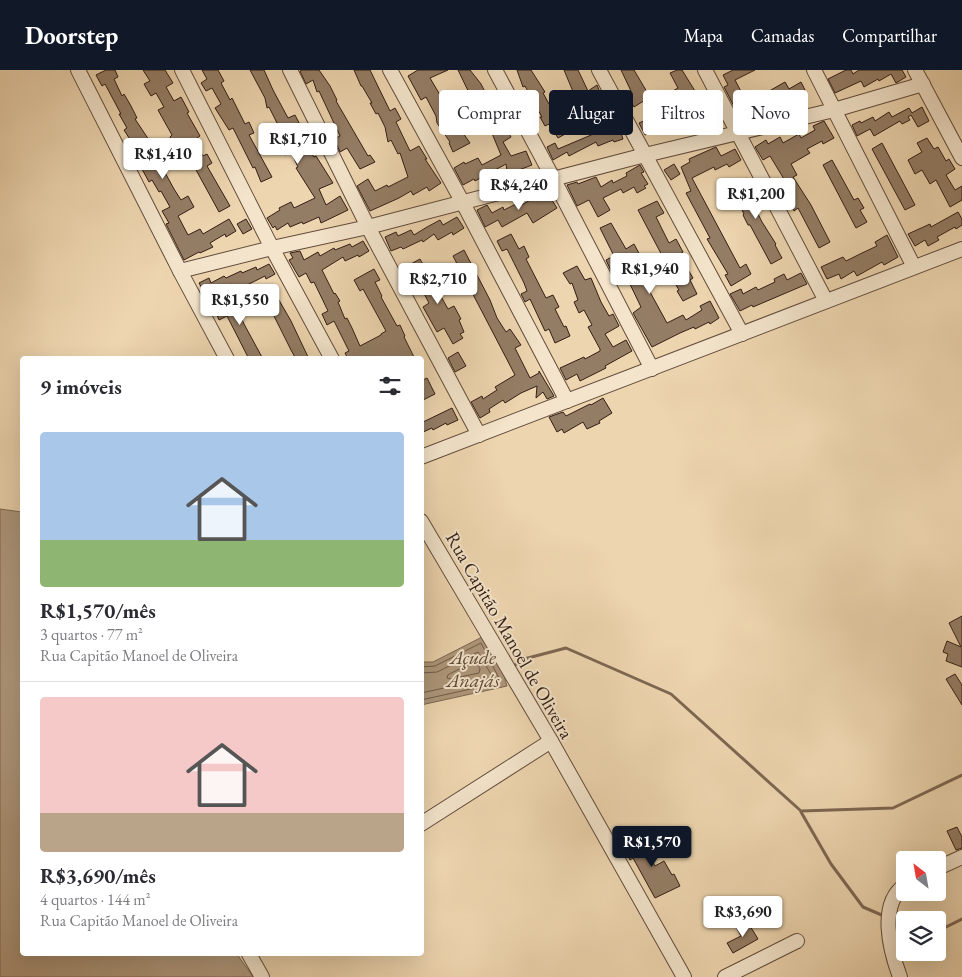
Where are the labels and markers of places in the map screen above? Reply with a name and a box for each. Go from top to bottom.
pin: R$1,710 [252,122,344,165]
pin: R$1,410 [117,138,209,180]
pin: R$4,240 [473,168,565,211]
pin: R$1,200 [710,178,802,220]
pin: R$1,940 [604,252,696,295]
pin: R$2,710 [392,262,484,305]
pin: R$1,550 [194,284,286,326]
pin: R$1,570 [606,826,698,868]
pin: R$3,690 [697,896,789,938]

